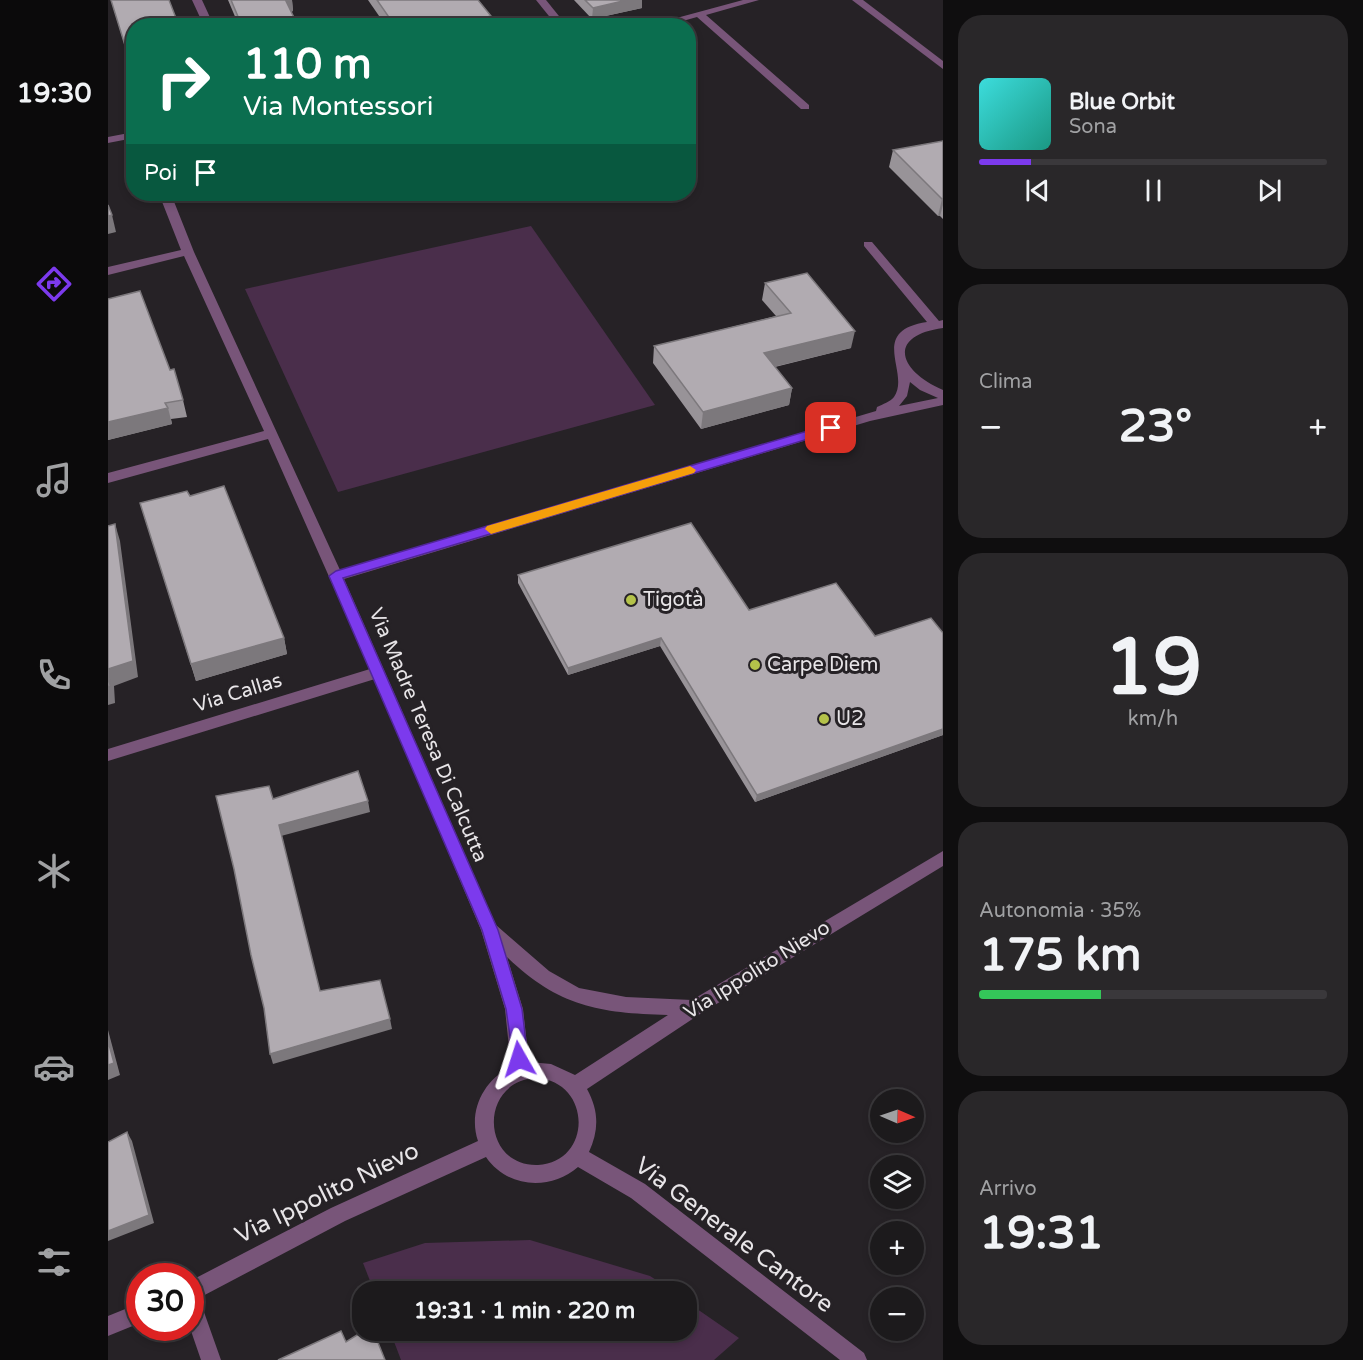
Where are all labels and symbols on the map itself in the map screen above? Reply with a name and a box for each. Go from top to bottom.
pin [805,402,856,453]
place label: Tigotà [643,588,704,612]
marker: Tigotà [624,593,638,607]
street label: Via Madre Teresa Di Calcutta [364,604,492,866]
place label: Carpe Diem [767,653,878,677]
marker: Carpe Diem [748,658,762,672]
street label: Via Callas [191,668,285,718]
place label: U2 [836,707,864,731]
marker: U2 [817,712,831,726]
street label: Via Ippolito Nievo [680,915,834,1025]
position arrow [487,1027,551,1091]
north arrow [870,1089,924,1143]
street label: Via Ippolito Nievo [230,1136,424,1250]
street label: Via Generale Cantore [629,1151,839,1319]
speed limit sign: 30 [126,1263,204,1341]

